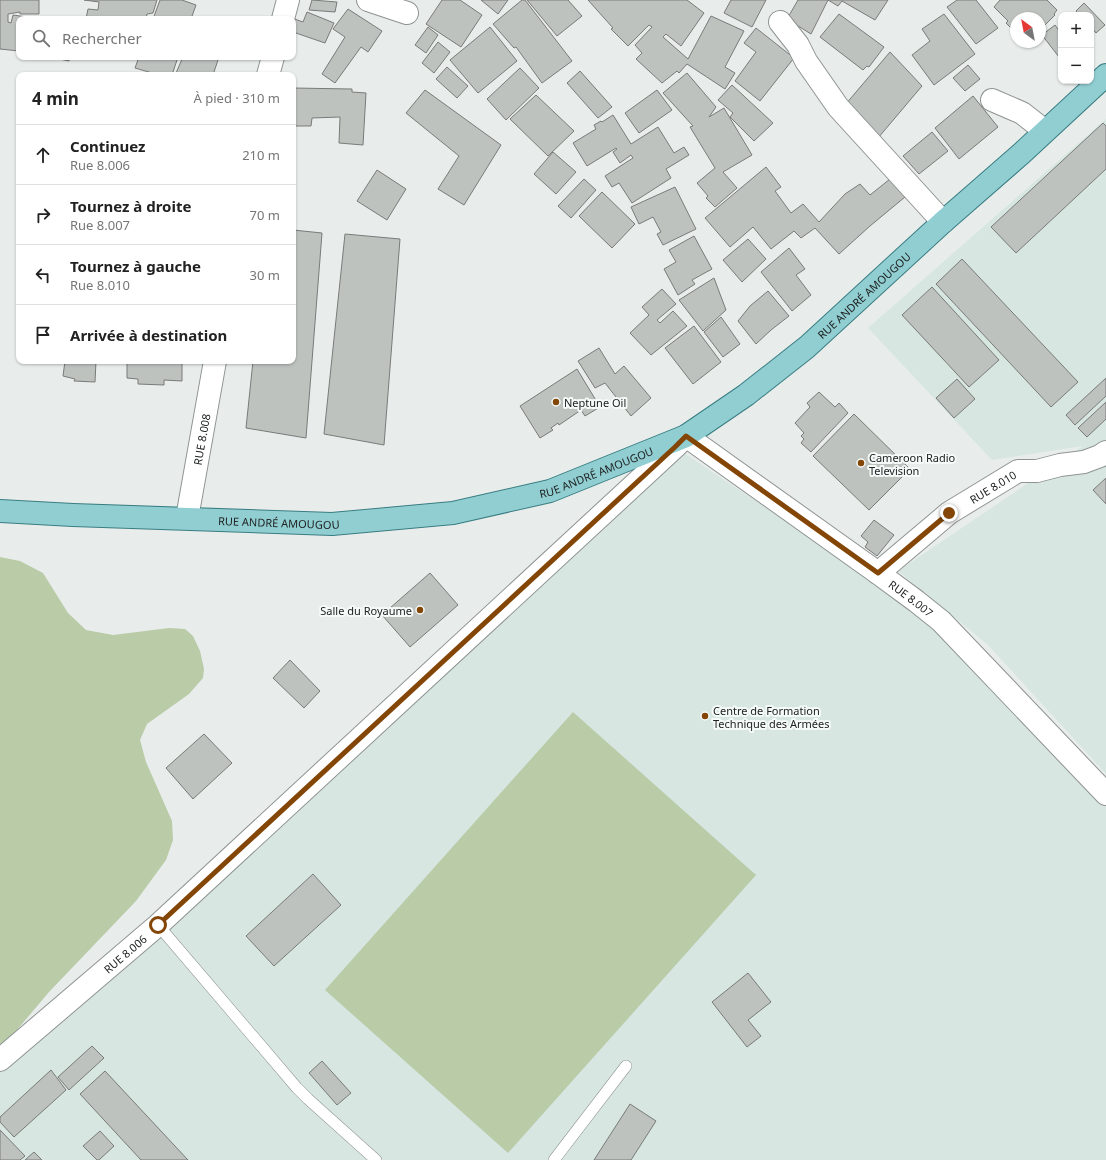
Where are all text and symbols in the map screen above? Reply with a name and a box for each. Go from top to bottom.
north arrow [1010,12,1046,48]
map controls [1058,12,1094,84]
button: + [1058,12,1094,48]
search box [16,16,296,60]
icon: search [30,27,52,49]
text: Rechercher [62,28,142,48]
button: − [1058,48,1094,84]
text: 4 min [32,87,79,110]
text: À pied · 310 m [194,89,280,107]
text: Continuez [70,136,145,156]
icon: ahead [32,144,54,166]
text: 210 m [242,146,280,164]
text: Rue 8.006 [70,156,130,174]
text: Tournez à droite [70,196,191,216]
icon: right [32,204,54,226]
text: 70 m [250,206,280,224]
text: Rue 8.007 [70,216,130,234]
street label: RUE ANDRÉ AMOUGOU [814,248,913,342]
text: Tournez à gauche [70,256,201,276]
icon: left [32,264,54,286]
text: 30 m [250,266,280,284]
text: Rue 8.010 [70,276,130,294]
icon: arrive [32,324,54,346]
text: Arrivée à destination [70,325,227,345]
place label: Neptune Oil [564,395,626,410]
marker: Neptune Oil [551,397,561,407]
street label: RUE 8.008 [189,412,213,466]
street label: RUE ANDRÉ AMOUGOU [538,443,655,501]
place label: Cameroon Radio Television [869,450,956,478]
marker: Cameroon Radio Television [856,458,866,468]
street label: RUE 8.010 [966,467,1019,506]
route end [940,504,958,522]
street label: RUE ANDRÉ AMOUGOU [218,513,340,532]
street label: RUE 8.007 [886,576,937,620]
place label: Salle du Royaume [320,603,412,618]
marker: Salle du Royaume [415,605,425,615]
place label: Centre de Formation Technique des Armées [713,703,830,731]
marker: Centre de Formation Technique des Armées [700,711,710,721]
route start [149,916,167,934]
street label: RUE 8.006 [100,931,149,976]

